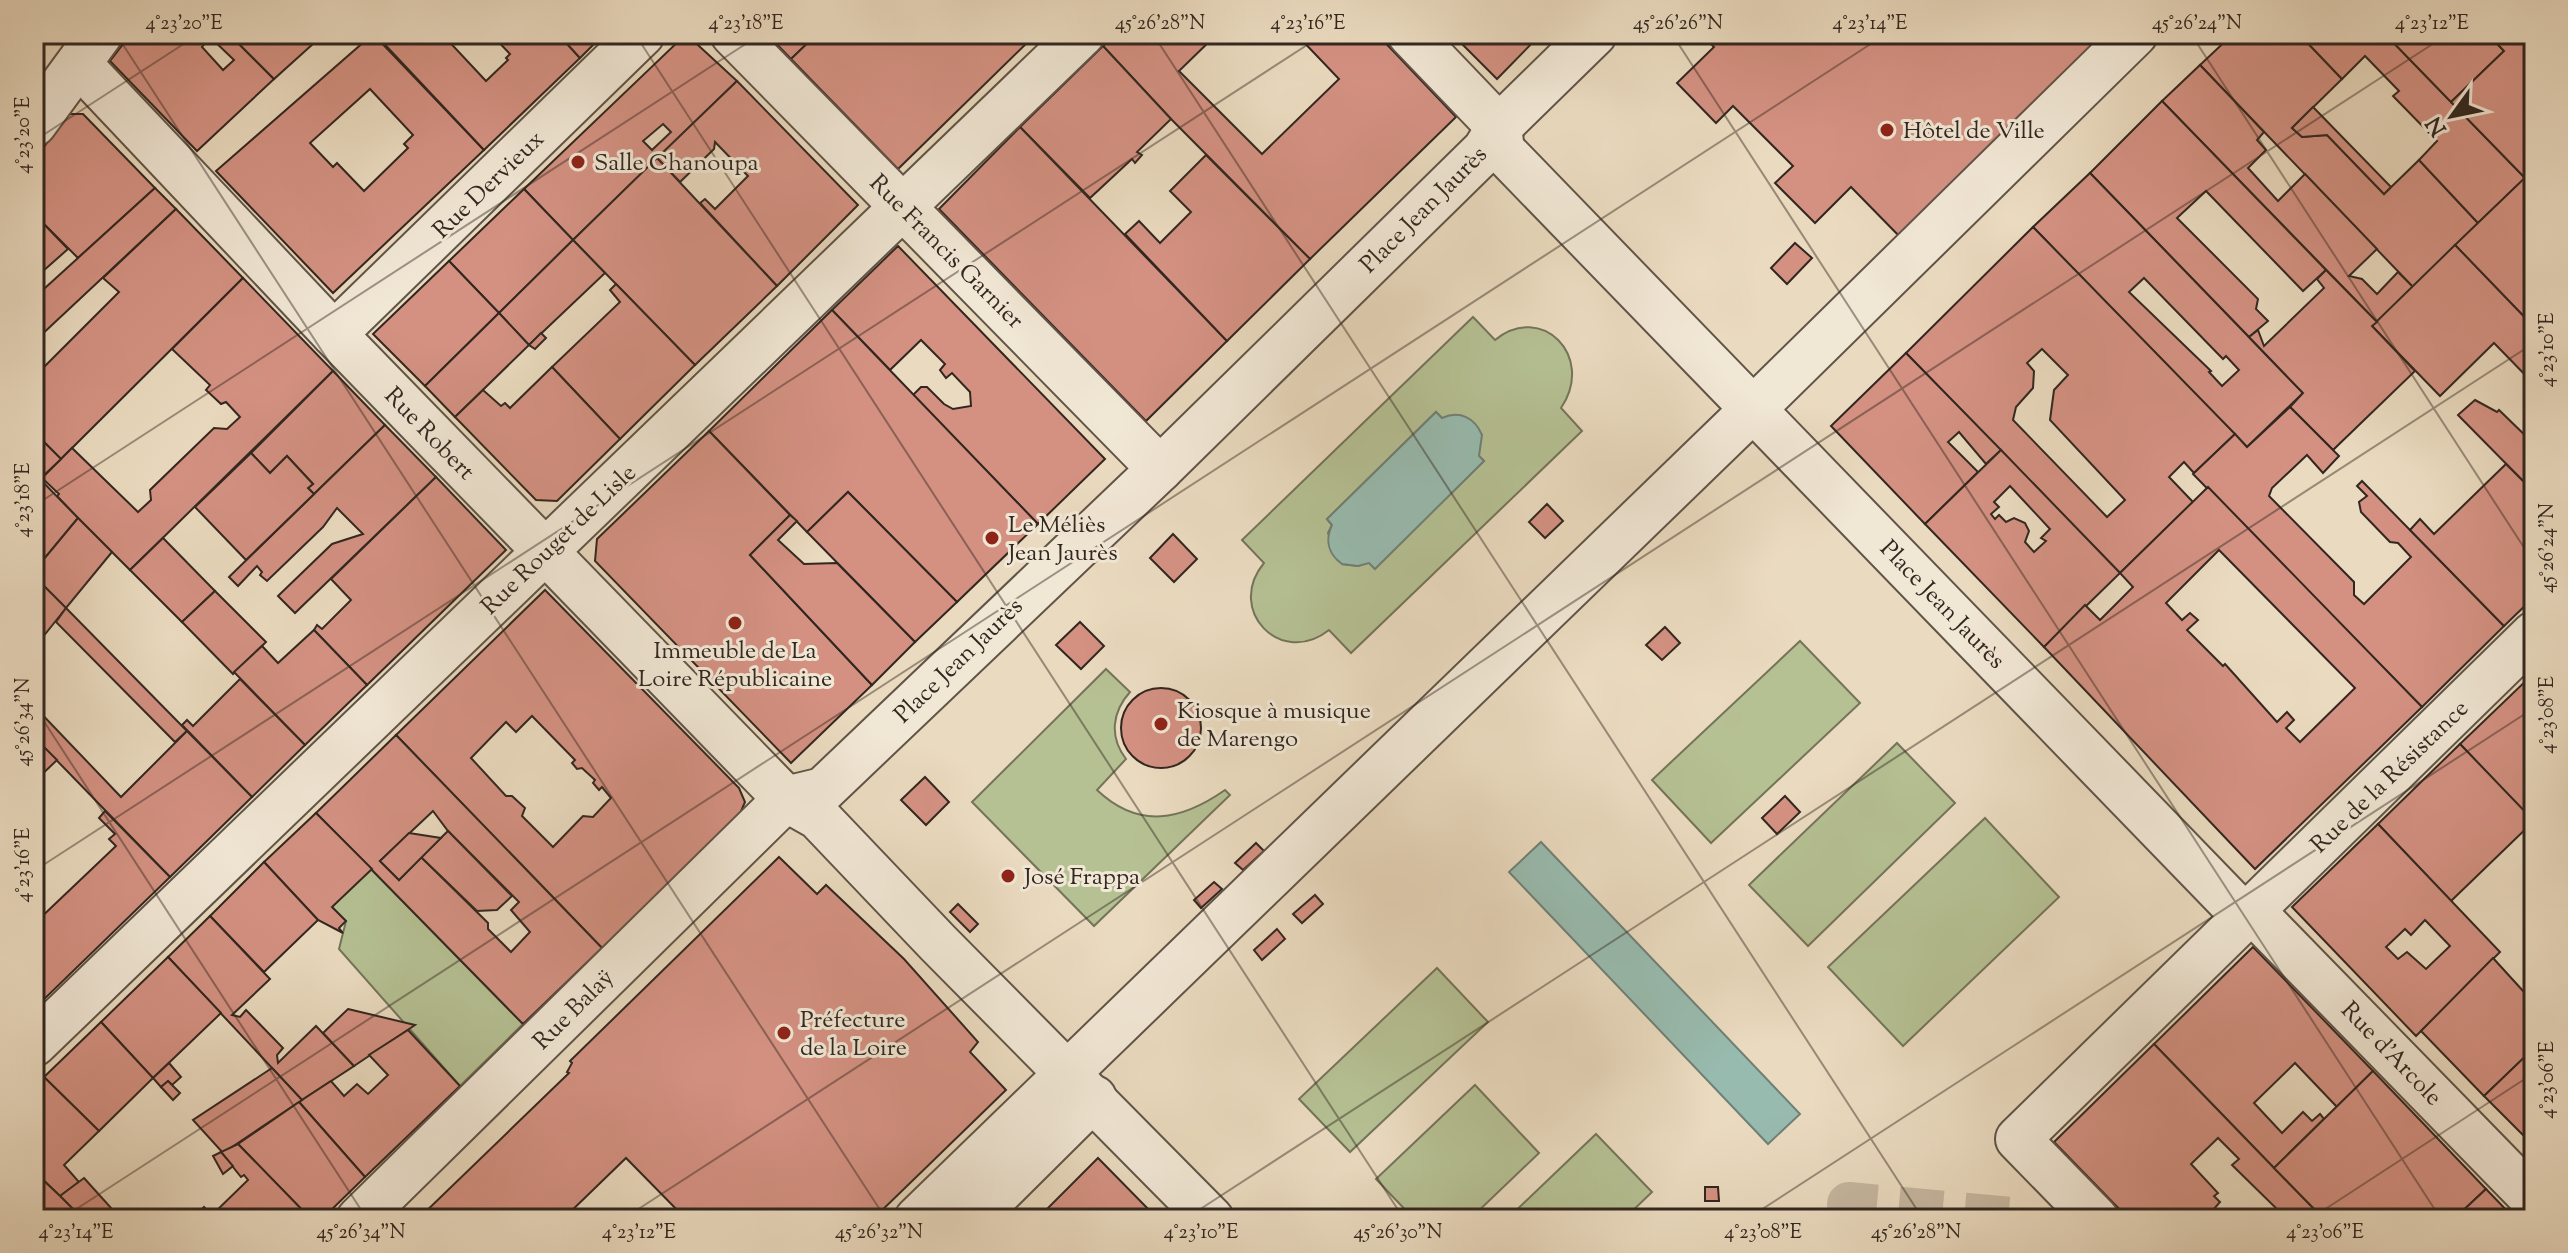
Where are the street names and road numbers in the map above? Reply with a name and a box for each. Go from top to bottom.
street label: Rue Dervieux [426,123,553,247]
street label: Place Jean Jaurès [1353,139,1496,282]
street label: Rue Francis Garnier [861,167,1031,337]
street label: Rue Robert [375,380,482,488]
street label: Rue Rouget de Lisle [474,457,645,624]
street label: Place Jean Jaurès [1871,533,2012,678]
street label: Place Jean Jaurès [887,591,1032,732]
street label: Rue de la Résistance [2304,693,2477,862]
street label: Rue Balaÿ [526,962,623,1059]
street label: Rue d'Arcole [2332,995,2449,1114]

